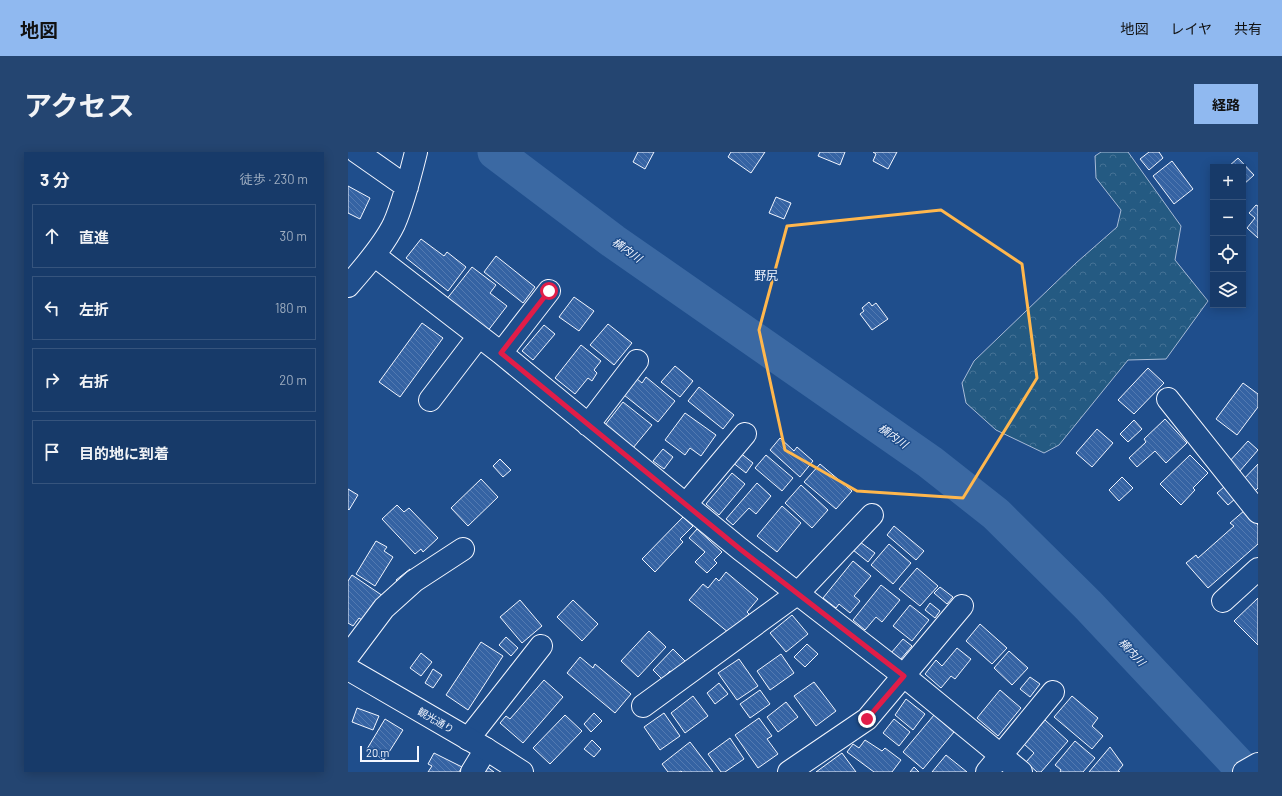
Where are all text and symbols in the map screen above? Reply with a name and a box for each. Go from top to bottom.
text: 地図 [20,18,58,41]
text: 地図 [1120,20,1148,37]
text: レイヤ [1170,20,1212,37]
text: 共有 [1234,20,1262,37]
button: 経路 [1194,84,1258,124]
text: アクセス [24,88,135,122]
map controls [1210,164,1246,308]
button: + [1210,164,1246,200]
text: 3 分 [40,169,70,189]
text: 徒歩 · 230 m [240,171,308,187]
button: − [1210,200,1246,236]
icon: ahead [41,225,63,247]
text: 直進 [79,228,109,246]
text: 30 m [280,228,307,244]
water label: 横内川 [610,235,645,265]
button: locate [1210,236,1246,272]
district label: 野尻 [754,268,778,282]
button: layers [1210,272,1246,308]
route start [540,282,558,300]
icon: left [41,297,63,319]
text: 左折 [79,300,109,318]
text: 180 m [275,300,307,316]
icon: right [41,369,63,391]
text: 右折 [79,372,109,390]
text: 20 m [279,372,307,388]
water label: 横内川 [876,421,911,451]
icon: arrive [41,441,63,463]
text: 目的地に到着 [79,444,169,462]
water label: 横内川 [1116,635,1149,669]
street label: 観光通り [416,705,456,735]
route end [858,710,876,728]
scale bar [360,744,419,763]
text: 20 m [366,746,389,759]

